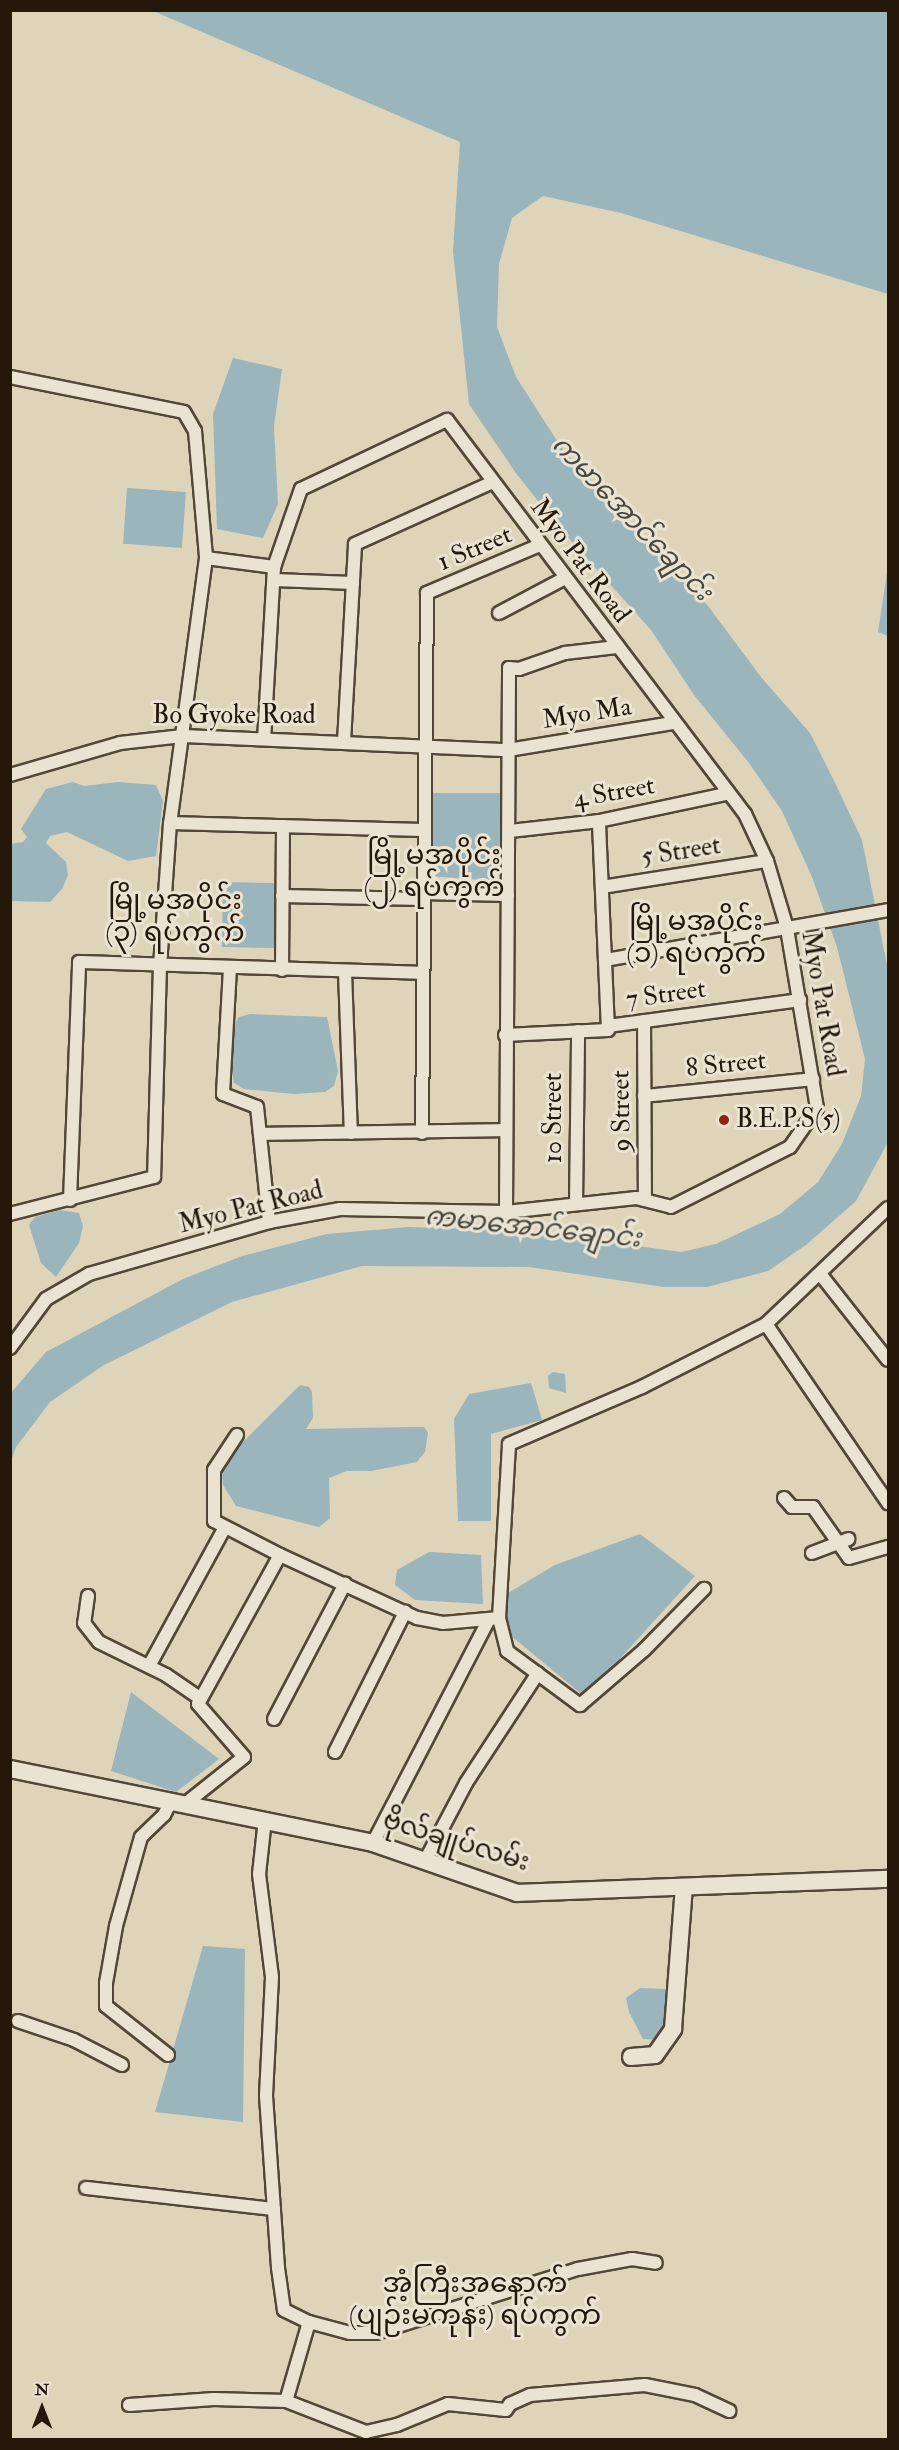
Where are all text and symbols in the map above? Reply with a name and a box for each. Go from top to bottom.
water label: ကမာအောင်ချောင်း [545,429,719,607]
street label: Myo Pat Road [523,493,637,629]
street label: 1 Street [433,520,517,578]
street label: Myo Ma [540,692,634,736]
street label: Bo Gyoke Road [152,700,316,732]
street label: 4 Street [571,771,657,815]
street label: 5 Street [639,830,723,874]
district label: မြို့မအပိုင်း (၂) ရပ်ကွက် [363,839,505,905]
district label: မြို့မအပိုင်း (၃) ရပ်ကွက် [105,884,245,950]
district label: မြို့မအပိုင်း (၁) ရပ်ကွက် [626,905,766,971]
street label: Myo Pat Road [794,929,850,1079]
street label: 7 Street [624,974,708,1016]
street label: 8 Street [684,1045,768,1085]
street label: 9 Street [606,1070,638,1152]
street label: 10 Street [538,1073,570,1163]
place label: B.E.P.S(5) [736,1104,841,1136]
marker: B.E.P.S(5) [717,1113,731,1127]
street label: Myo Pat Road [176,1175,326,1241]
water label: ကမာအောင်ချောင်း [423,1200,643,1254]
street label: ဗိုလ်ချုပ်လမ်း [379,1805,533,1879]
district label: အံ့ကြီးအနောက် (ပျဉ်းမကုန်း) ရပ်ကွက် [349,2267,601,2333]
north arrow [12,2378,72,2438]
text: N [35,2380,49,2400]

